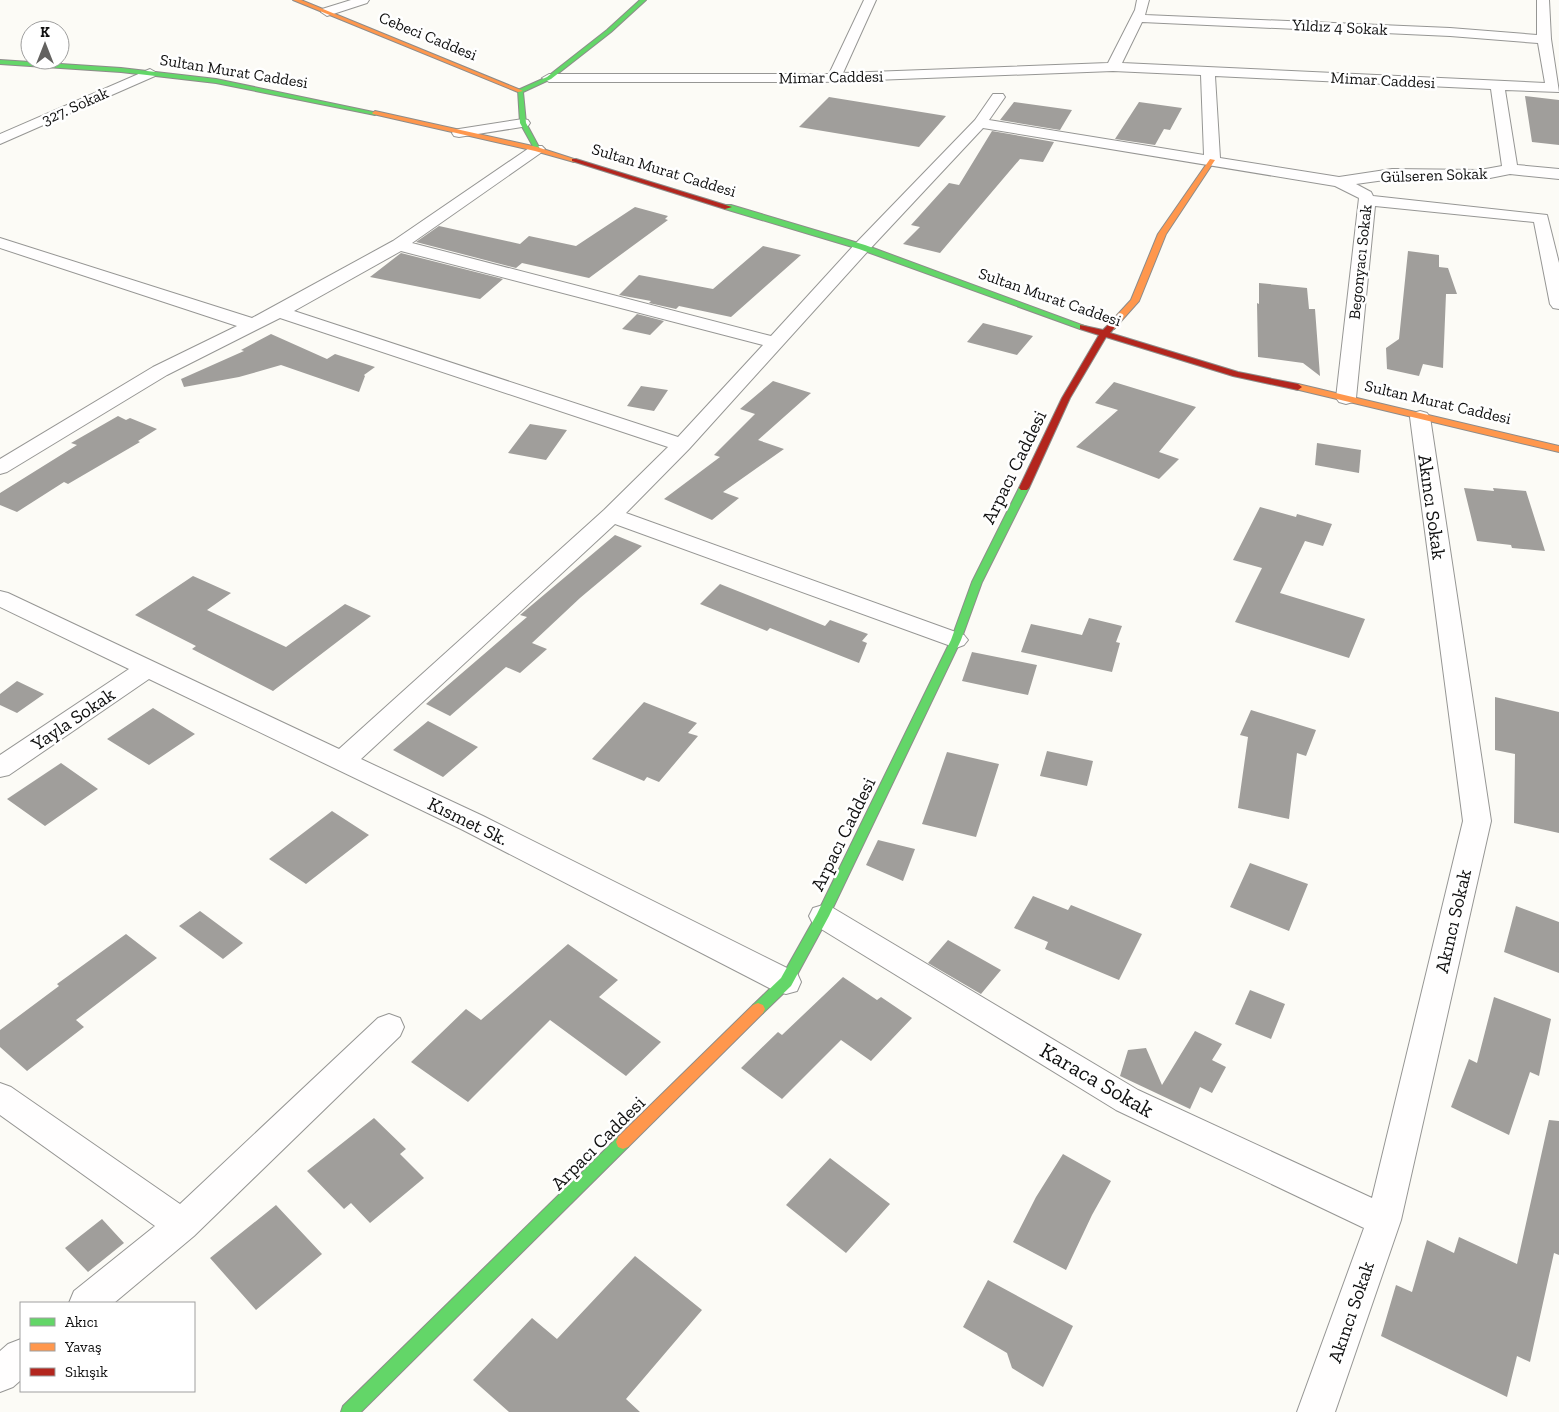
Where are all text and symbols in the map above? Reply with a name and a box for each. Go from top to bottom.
street label: Cebeci Caddesi [376,8,480,64]
street label: Yıldız 4 Sokak [1291,15,1389,39]
north arrow [20,20,70,70]
text: K [40,24,50,41]
street label: Sultan Murat Caddesi [159,50,310,92]
street label: Mimar Caddesi [778,67,884,87]
street label: Mimar Caddesi [1330,68,1436,92]
street label: 327. Sokak [39,83,112,129]
street label: Sultan Murat Caddesi [590,139,739,201]
street label: Gülseren Sokak [1380,164,1488,186]
street label: Begonyacı Sokak [1345,203,1376,320]
street label: Sultan Murat Caddesi [976,264,1124,331]
street label: Sultan Murat Caddesi [1363,376,1514,428]
street label: Arpacı Caddesi [977,407,1051,527]
street label: Akıncı Sokak [1413,453,1451,561]
street label: Yayla Sokak [26,683,119,756]
street label: Arpacı Caddesi [806,774,880,894]
street label: Kısmet Sk. [424,792,512,850]
street label: Akıncı Sokak [1430,867,1476,975]
street label: Karaca Sokak [1035,1037,1159,1124]
street label: Arpacı Caddesi [546,1091,650,1195]
street label: Akıncı Sokak [1323,1258,1379,1366]
legend [20,1302,195,1392]
text: Akıcı [65,1313,98,1331]
text: Yavaş [64,1338,102,1356]
text: Sıkışık [65,1363,108,1381]

